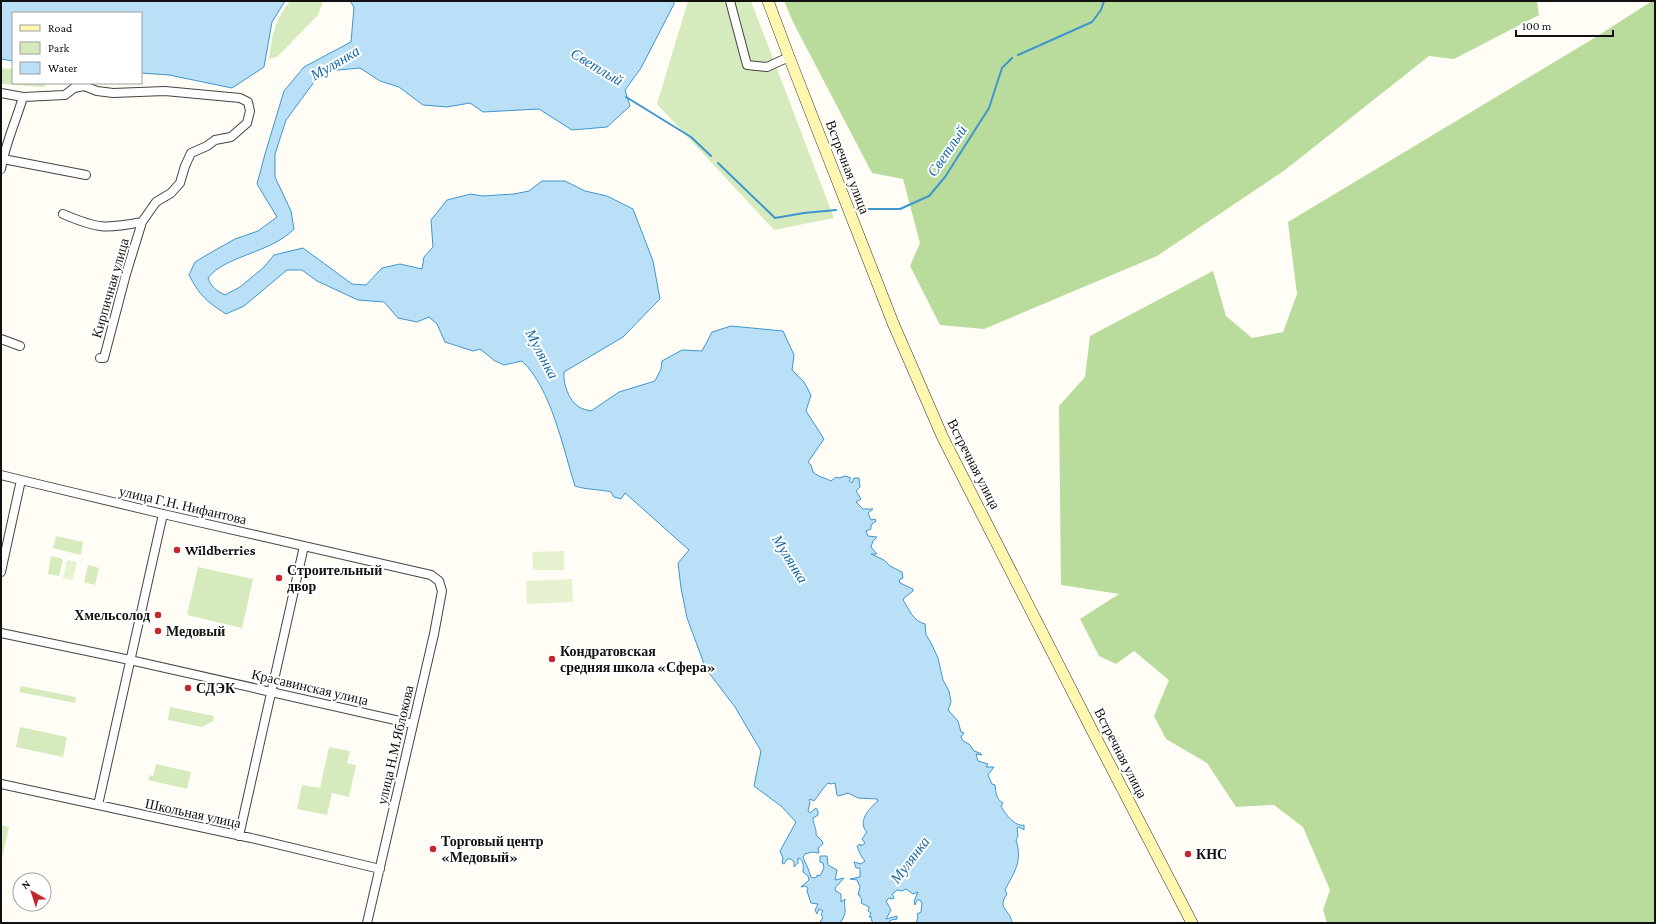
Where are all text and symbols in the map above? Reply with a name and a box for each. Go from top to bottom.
legend [12,12,142,84]
scale bar [1516,12,1613,38]
text: 100 m [1522,19,1552,33]
text: Road [48,21,73,35]
text: Park [48,41,70,55]
water label: Мулянка [307,43,362,84]
water label: Светлый [568,45,626,89]
text: Water [48,61,78,75]
street label: Встречная улица [823,118,874,217]
water label: Светлый [924,122,970,180]
street label: Кирпичная улица [88,235,132,340]
water label: Мулянка [522,326,562,382]
street label: Встречная улица [944,416,1004,512]
street label: улица Г.Н. Нифантова [118,483,249,528]
water label: Мулянка [768,531,811,586]
place label: Wildberries [184,542,256,558]
marker: Wildberries [172,545,182,555]
place label: Строительный двор [287,562,382,594]
marker: Строительный двор [274,573,284,583]
place label: Хмельсолод [74,607,150,623]
marker: Хмельсолод [153,610,163,620]
place label: Медовый [166,623,225,639]
marker: Медовый [153,626,163,636]
place label: Кондратовская средняя школа «Сфера» [560,643,716,675]
marker: Кондратовская средняя школа «Сфера» [547,654,557,664]
street label: Красавинская улица [250,666,371,708]
place label: СДЭК [196,680,236,696]
marker: СДЭК [183,683,193,693]
street label: улица Н.М.Яблокова [373,683,417,806]
street label: Встречная улица [1091,705,1151,801]
street label: Школьная улица [144,795,243,831]
place label: Торговый центр «Медовый» [441,833,544,865]
water label: Мулянка [887,834,933,887]
marker: Торговый центр «Медовый» [428,844,438,854]
place label: КНС [1196,846,1227,862]
marker: КНС [1183,849,1193,859]
north arrow [12,872,52,912]
text: N [19,877,33,891]

